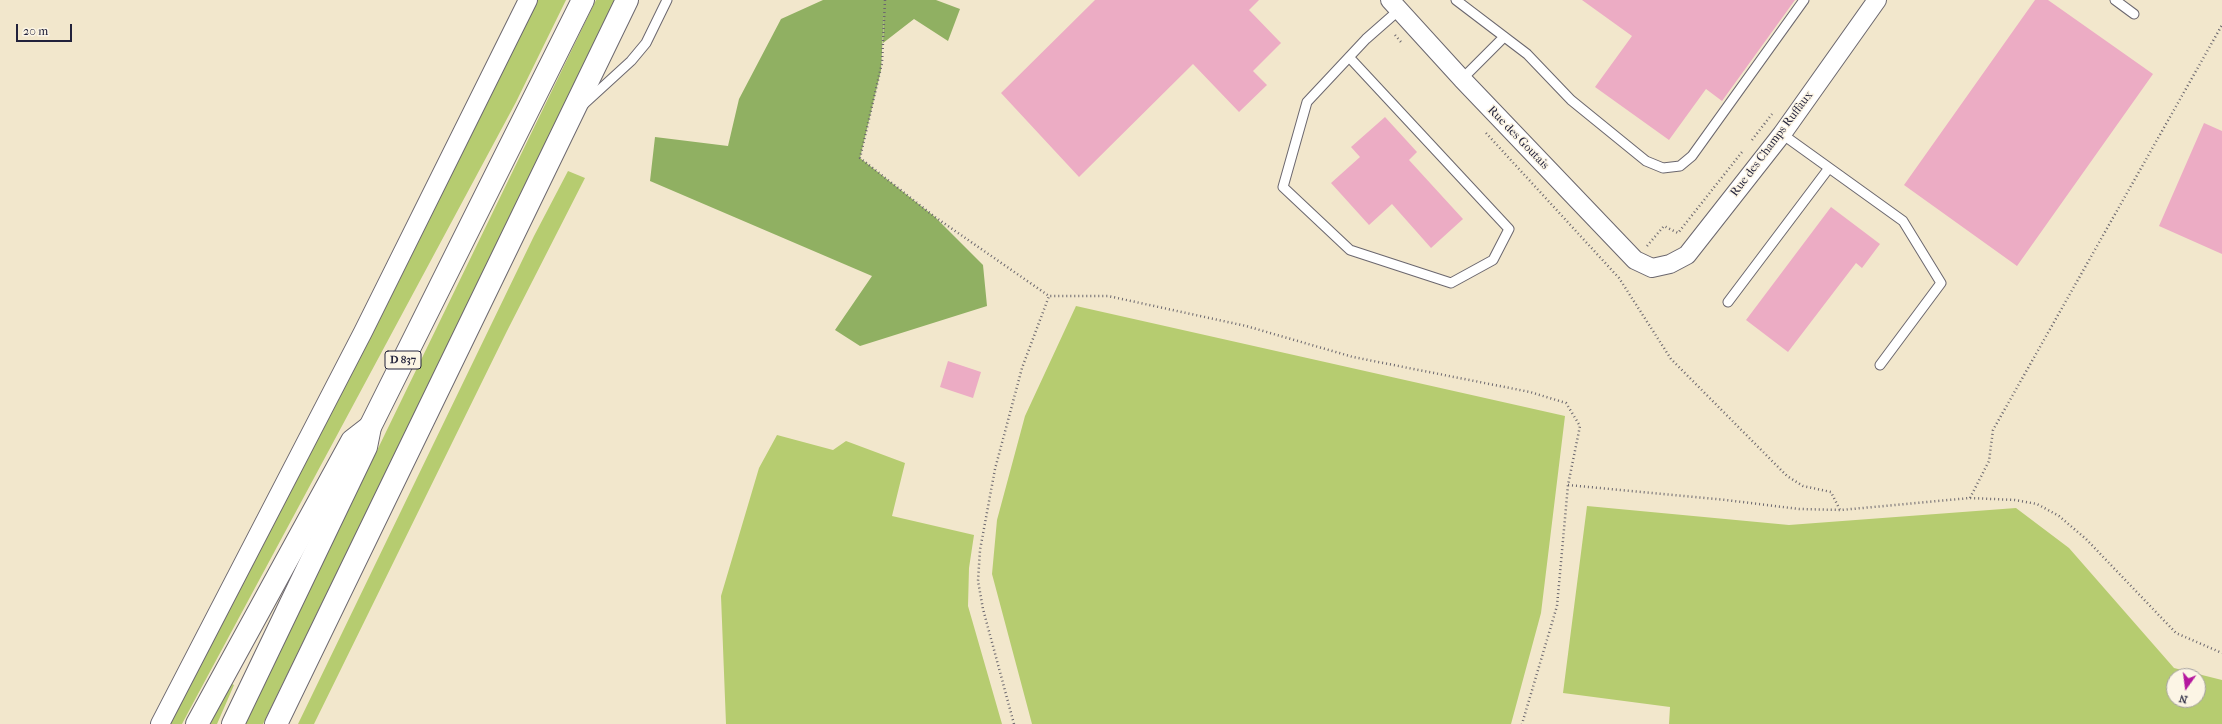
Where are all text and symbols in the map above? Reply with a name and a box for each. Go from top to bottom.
scale bar [18,16,74,42]
text: 20 m [23,24,48,38]
street label: Rue des Champs Ruffaux [1728,89,1816,199]
street label: Rue des Goutais [1484,103,1552,173]
road number: D 837 [385,351,421,369]
north arrow [2166,668,2206,708]
text: N [2178,692,2189,706]

